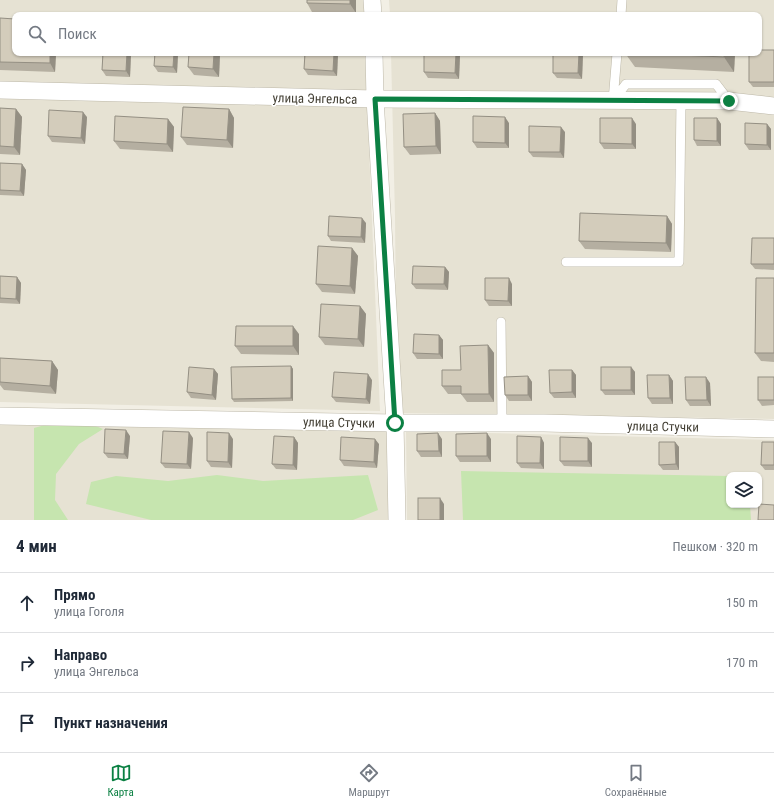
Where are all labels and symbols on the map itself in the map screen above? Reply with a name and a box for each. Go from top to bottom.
street label: улица Энгельса [273,90,357,107]
route end [720,92,738,110]
street label: улица Стучки [303,414,375,431]
route start [386,414,404,432]
street label: улица Стучки [627,418,699,435]

